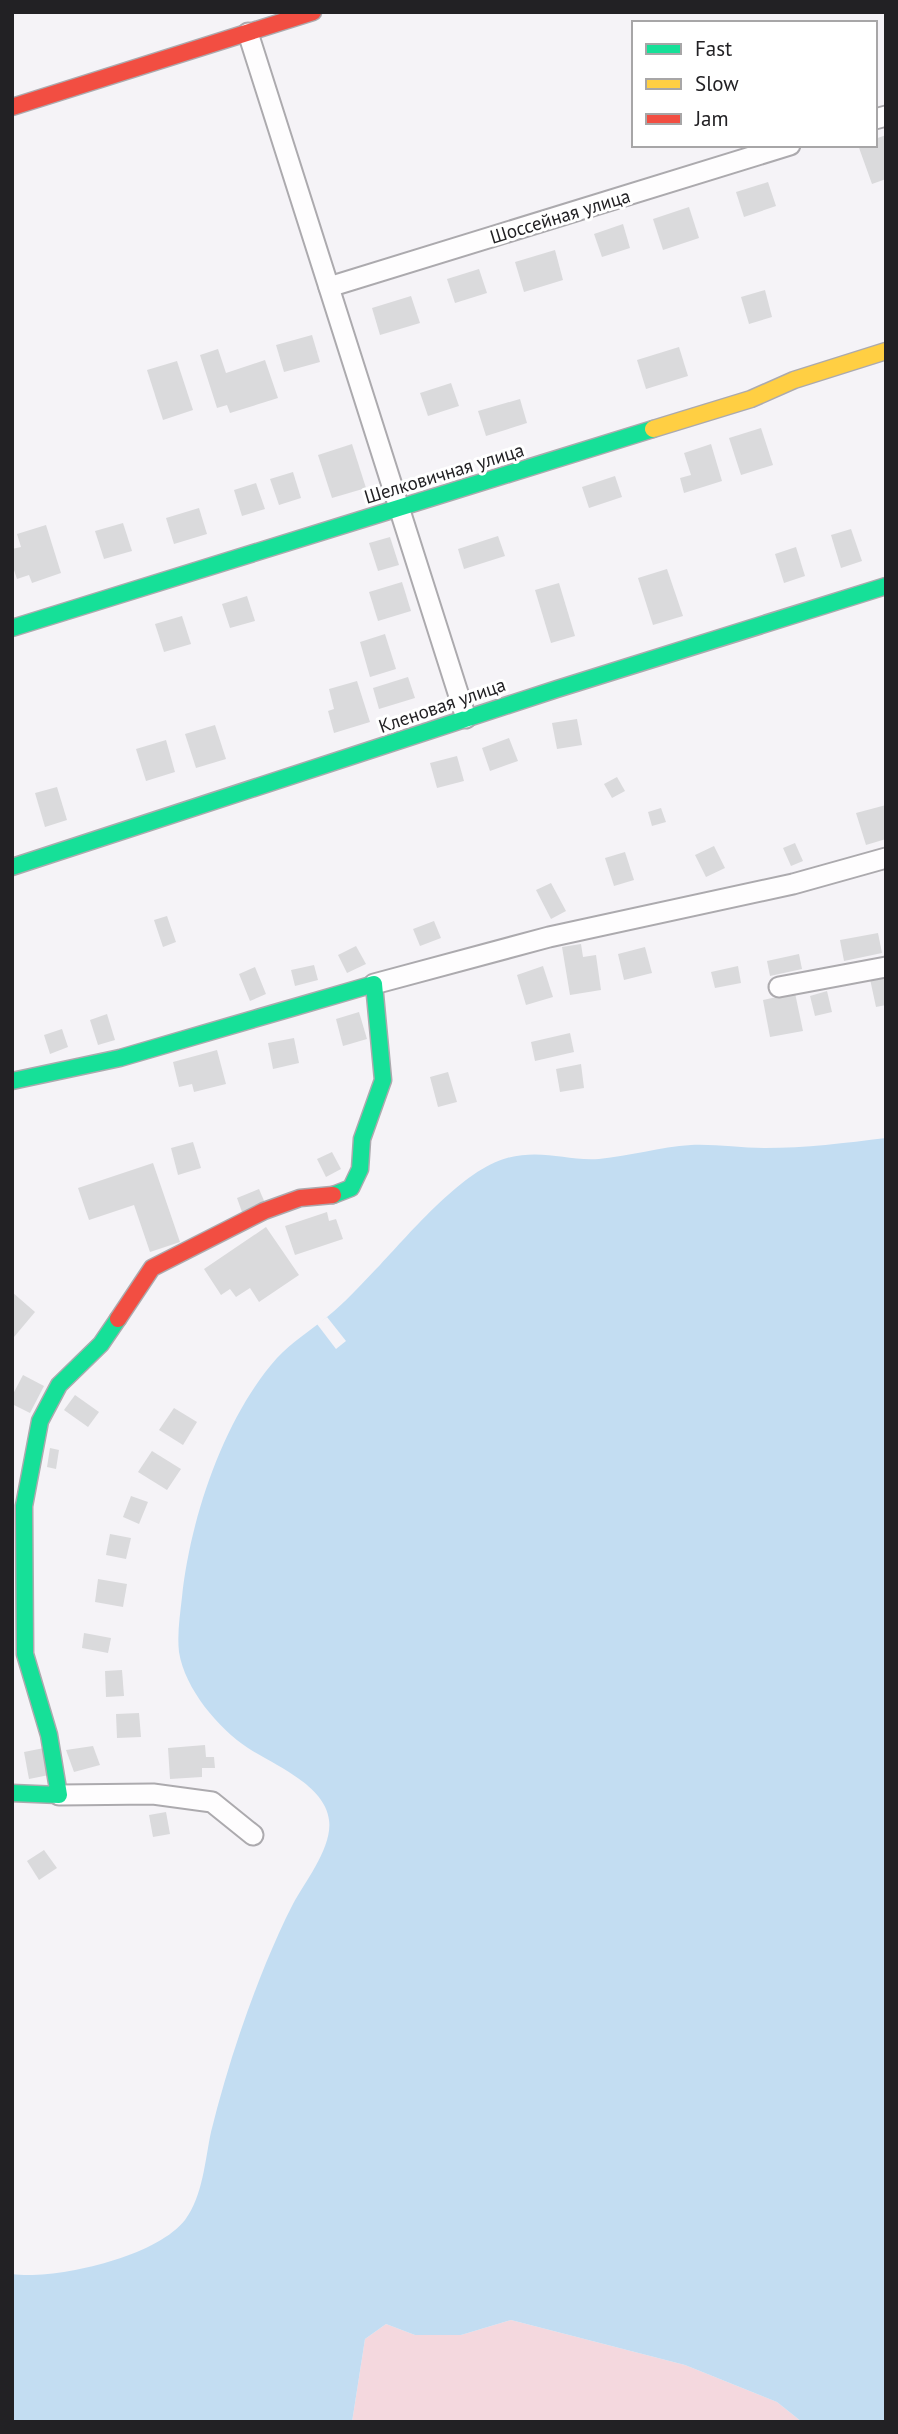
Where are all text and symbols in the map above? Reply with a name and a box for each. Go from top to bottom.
legend [632,21,877,147]
text: Fast [695,35,732,62]
text: Slow [695,70,739,97]
text: Jam [694,105,729,132]
street label: Шоссейная улица [487,183,633,249]
street label: Шелковичная улица [361,437,527,509]
street label: Кленовая улица [375,672,509,738]

